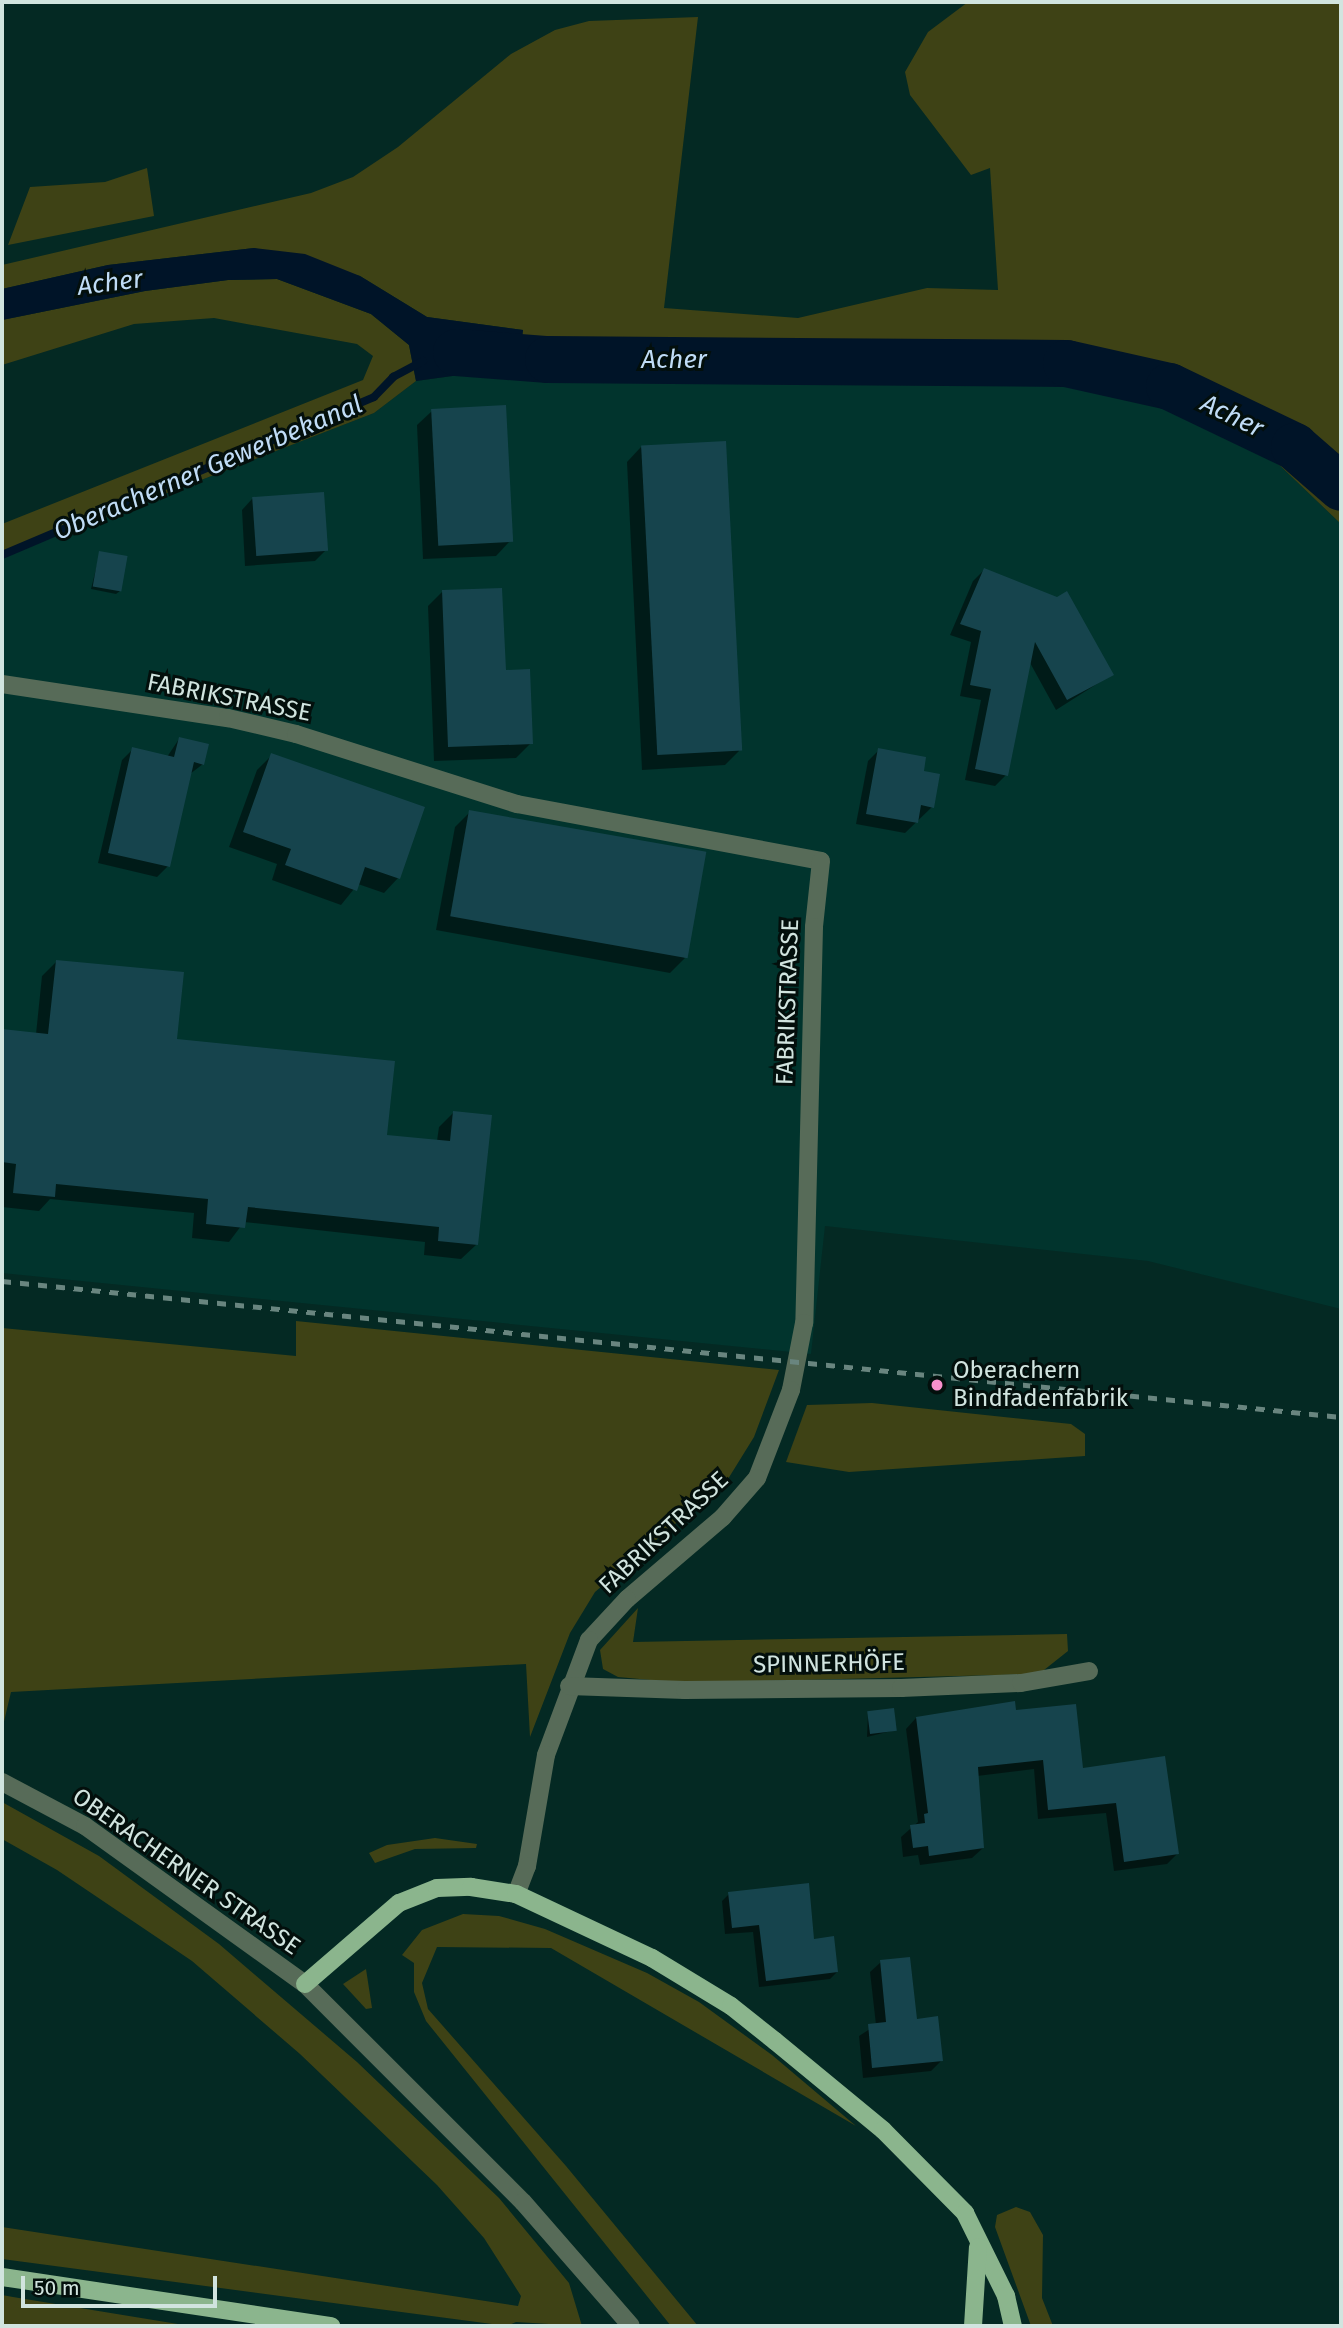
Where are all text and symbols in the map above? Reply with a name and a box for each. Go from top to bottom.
water label: Acher [76,264,144,302]
water label: Acher [641,344,707,376]
water label: Acher [1196,388,1268,444]
water label: Oberacherner Gewerbekanal [49,389,367,547]
street label: FABRIKSTRASSE [145,668,313,728]
street label: FABRIKSTRASSE [771,918,805,1086]
place label: Oberachern Bindfadenfabrik [953,1357,1128,1413]
marker: Oberachern Bindfadenfabrik [927,1375,947,1395]
street label: FABRIKSTRASSE [593,1466,735,1600]
street label: SPINNERHÖFE [753,1648,905,1680]
street label: OBERACHERNER STRASSE [67,1782,305,1962]
scale bar [24,2262,220,2306]
text: 50 m [34,2275,80,2301]

